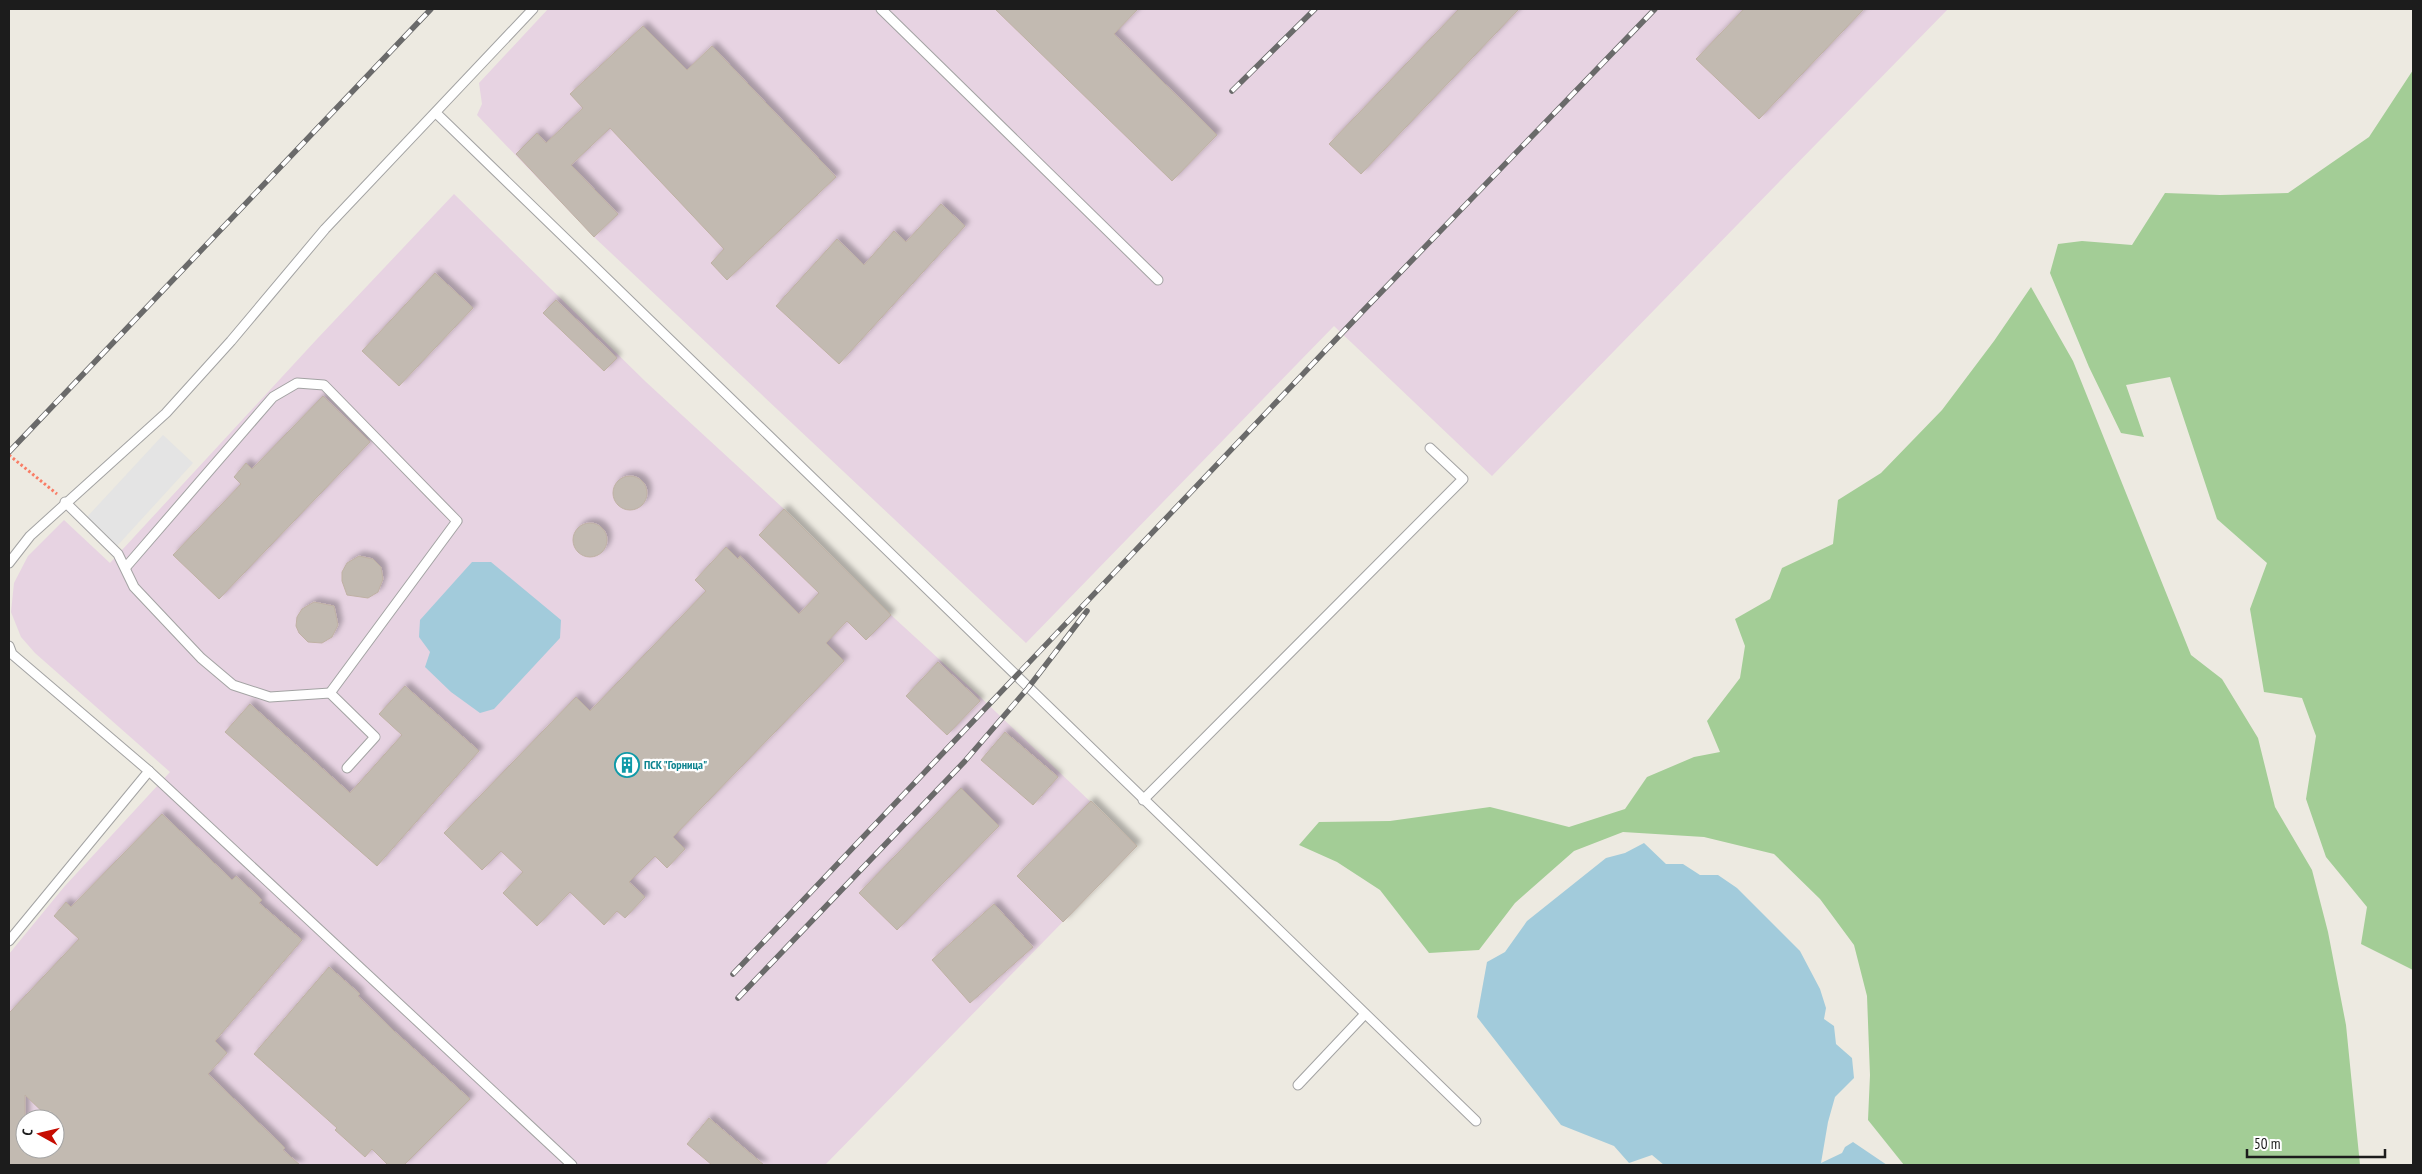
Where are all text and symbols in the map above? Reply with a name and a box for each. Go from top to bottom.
building icon: ПСК "Горница" [614,752,640,778]
place label: ПСК "Горница" [644,757,707,772]
north arrow [15,1109,65,1159]
scale bar [2247,1126,2384,1158]
text: С [18,1127,37,1137]
text: 50 m [2254,1134,2280,1153]

